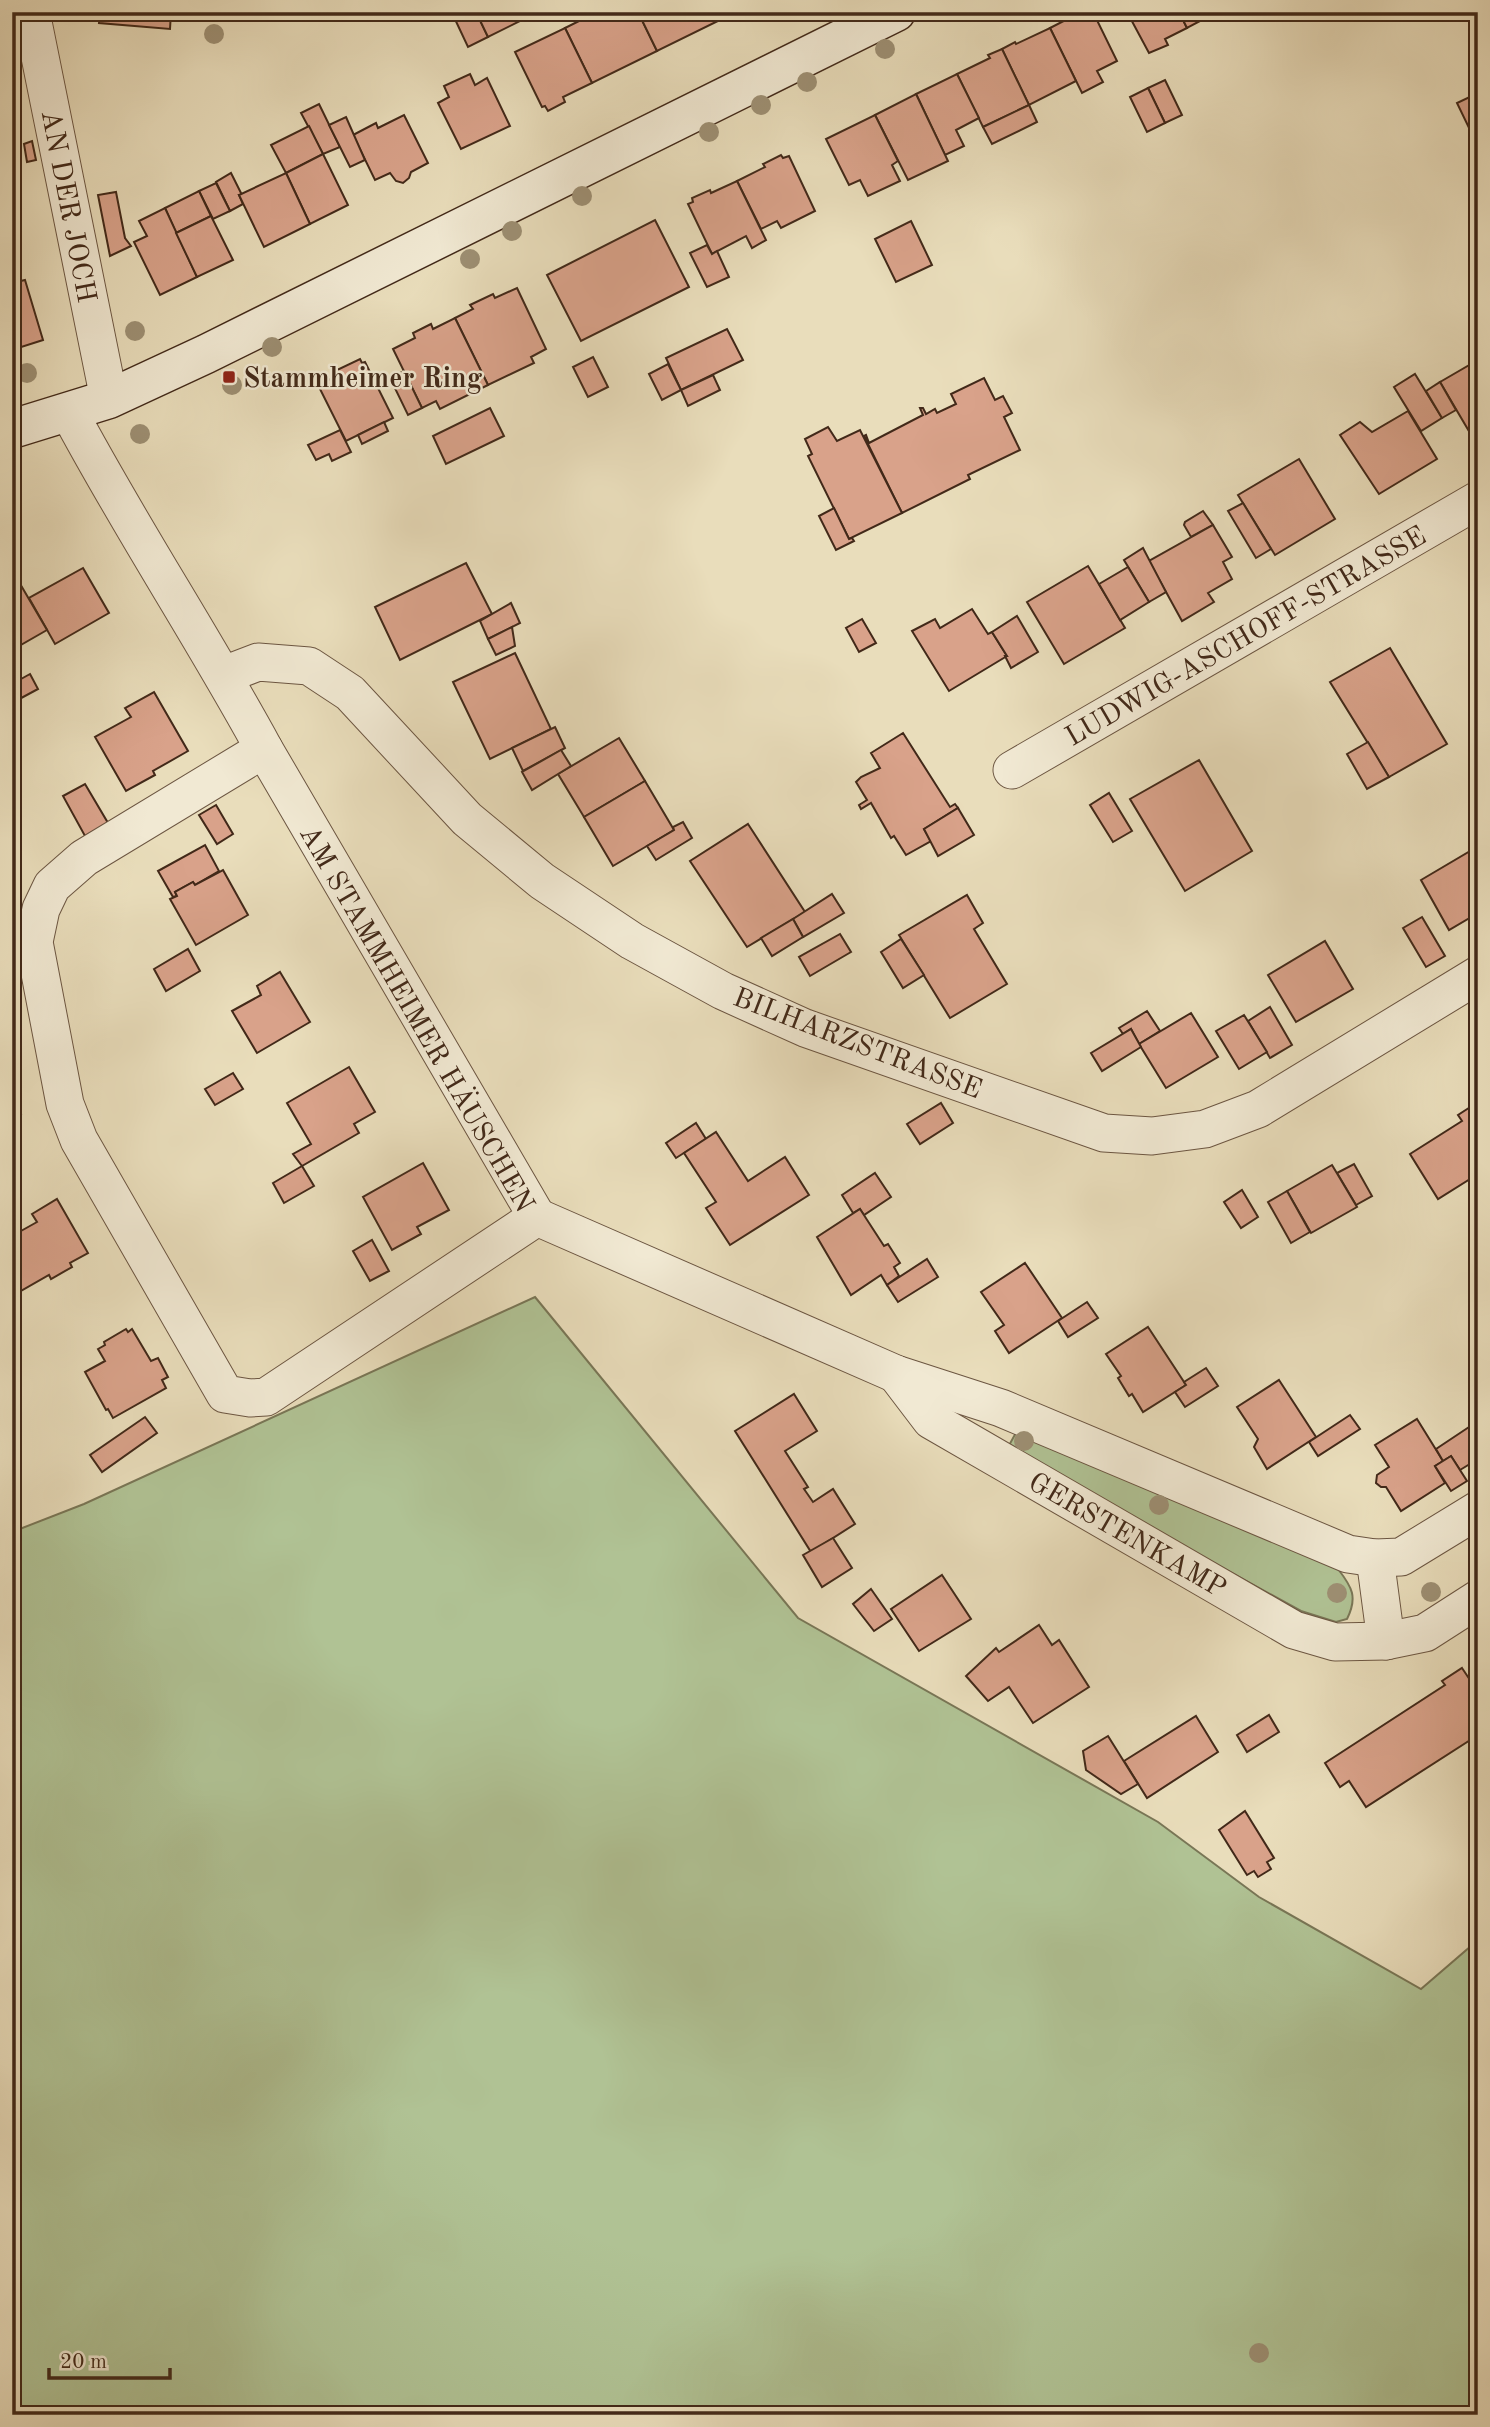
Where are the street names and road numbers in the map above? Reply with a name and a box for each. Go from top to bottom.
street label: AN DER JOCH [35,108,99,305]
street label: LUDWIG-ASCHOFF-STRASSE [1061,523,1432,753]
street label: AM STAMMHEIMER HÄUSCHEN [293,819,541,1218]
street label: BILHARZSTRASSE [729,984,985,1105]
street label: GERSTENKAMP [1023,1469,1230,1604]

